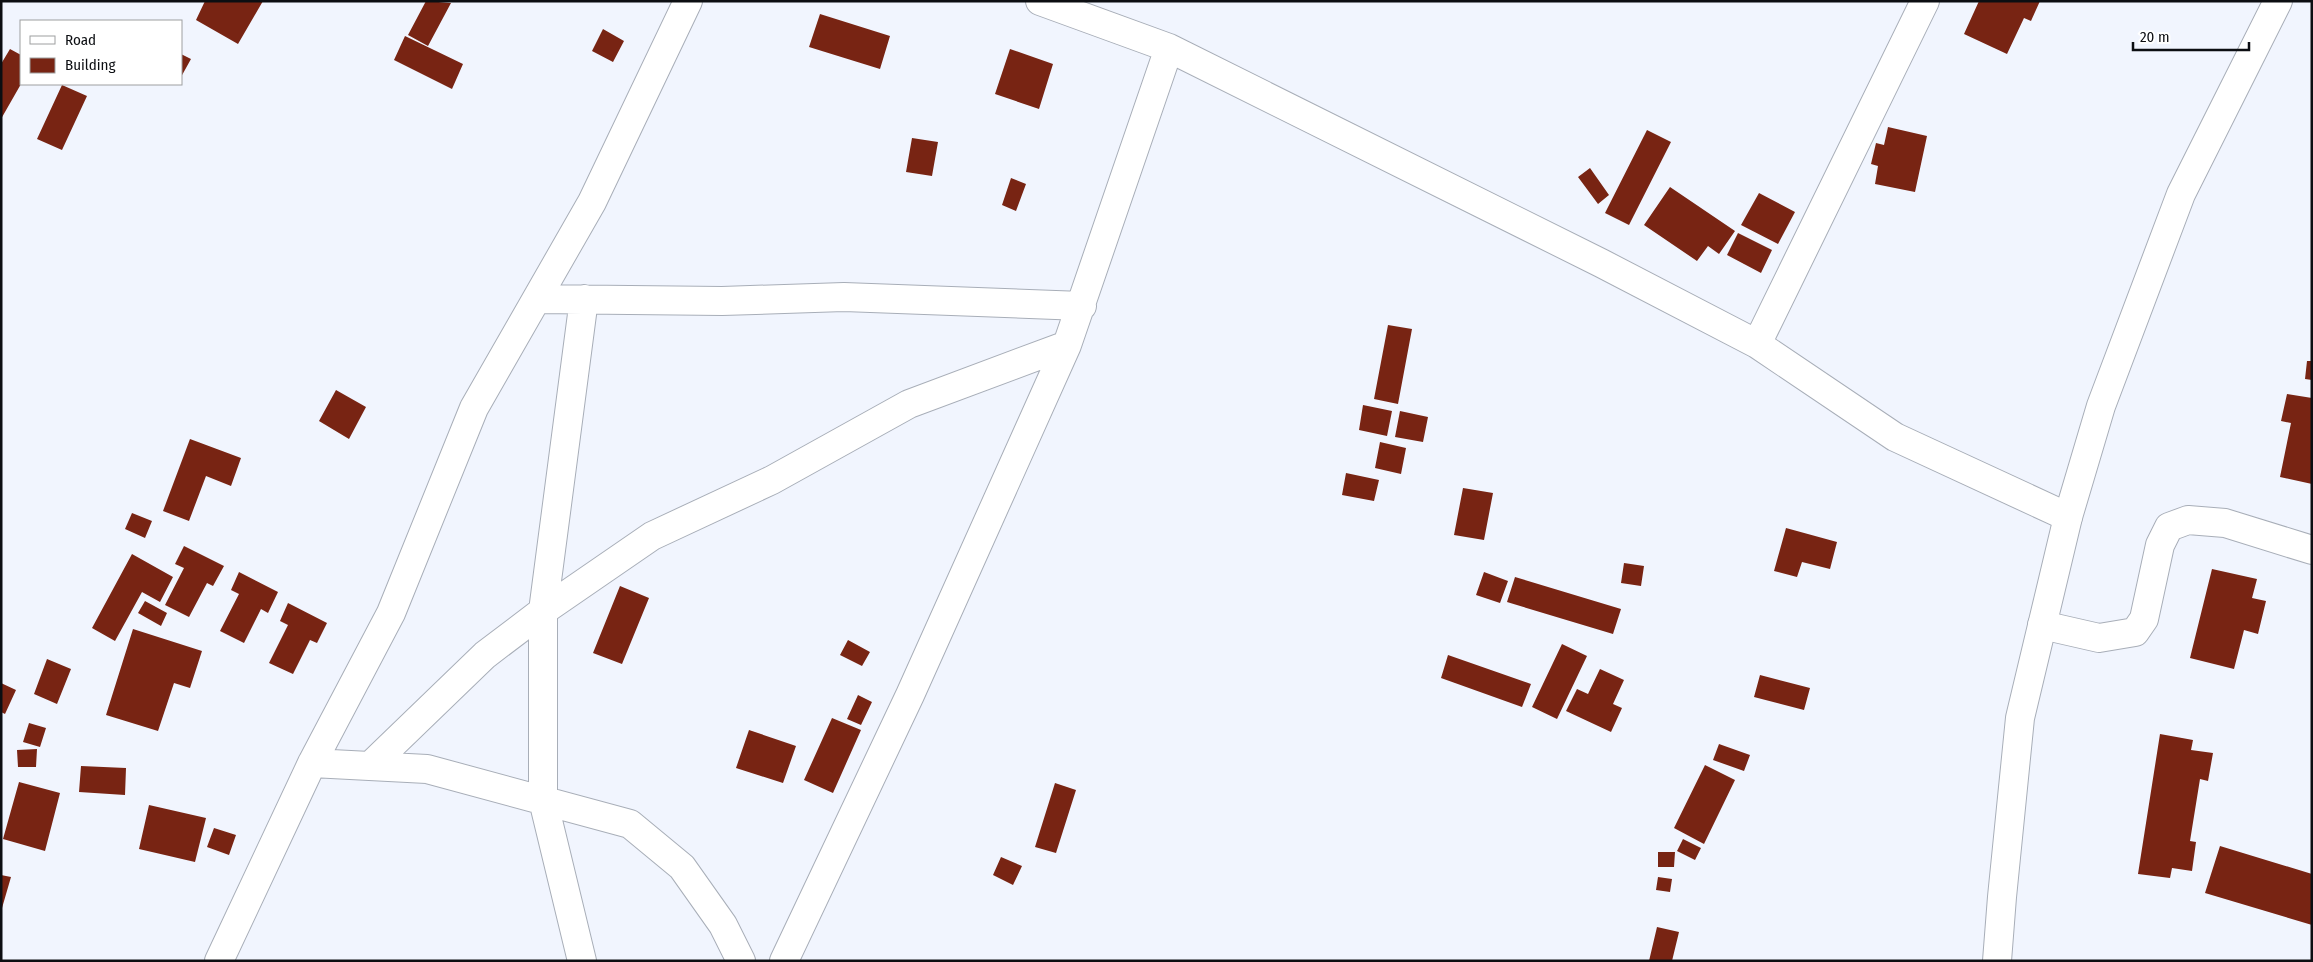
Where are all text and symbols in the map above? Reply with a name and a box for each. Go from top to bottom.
legend [20,20,182,85]
scale bar [2133,20,2249,52]
text: 20 m [2140,28,2170,46]
text: Road [65,31,96,49]
text: Building [65,56,116,74]

